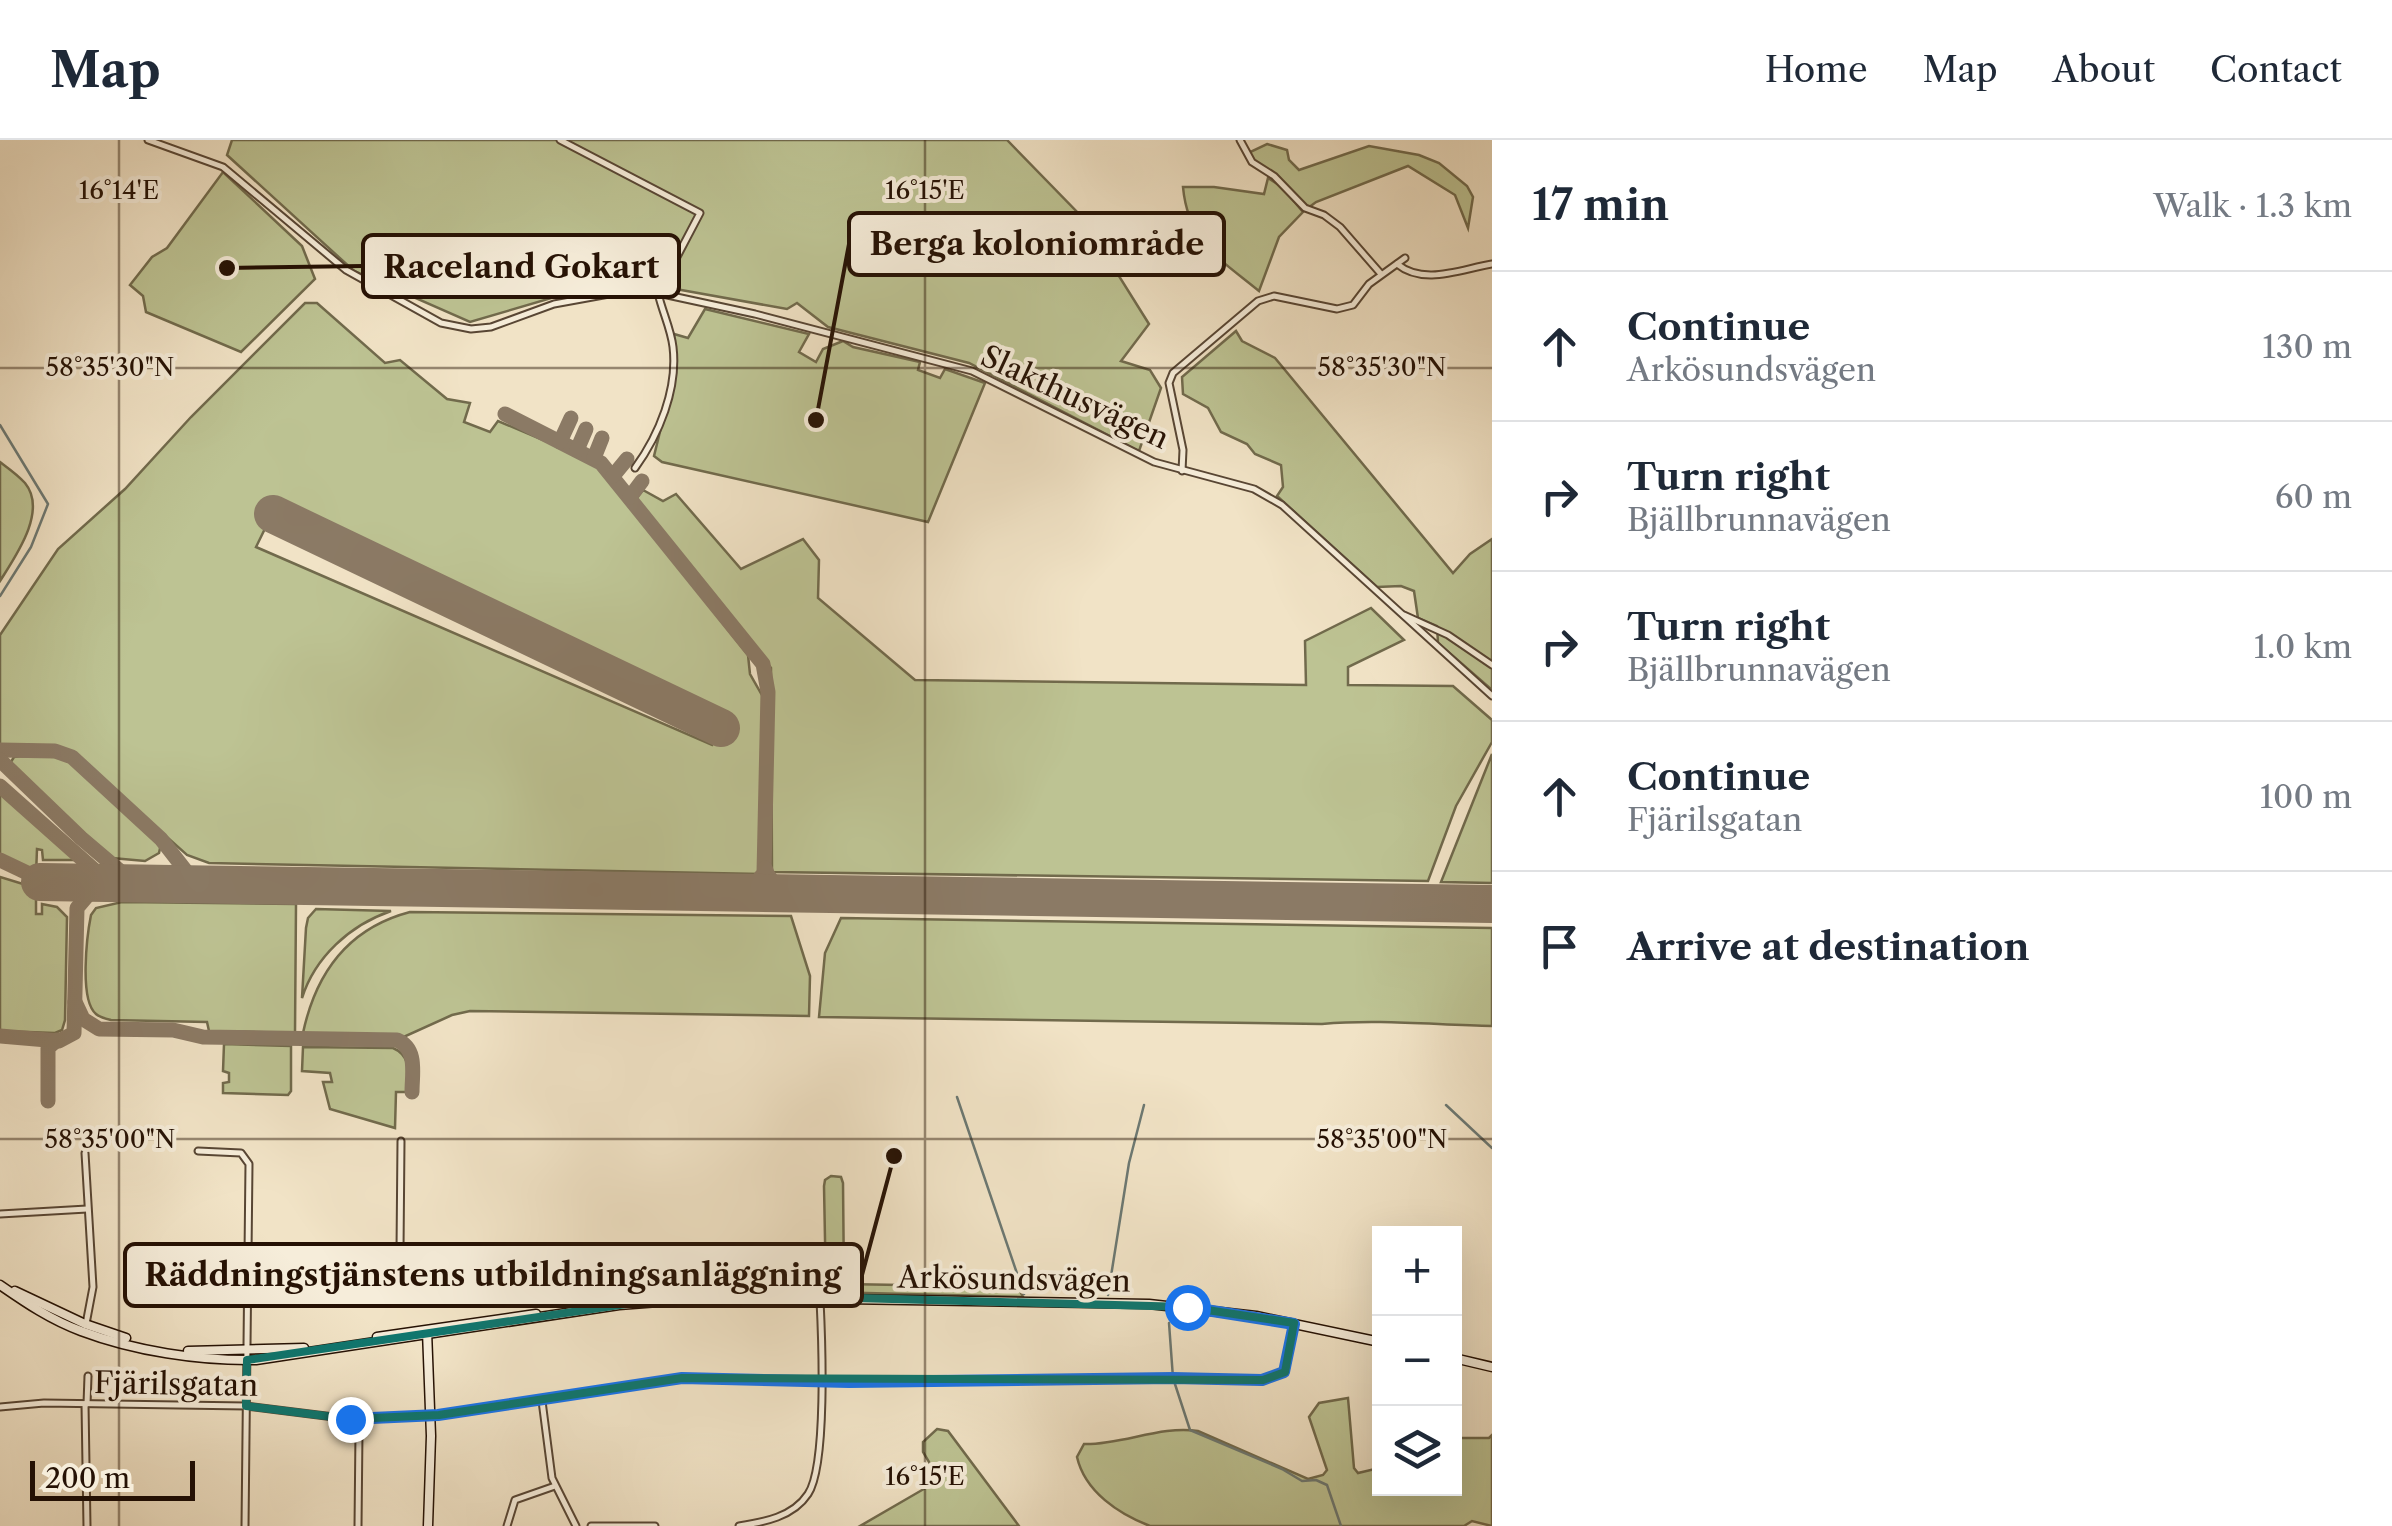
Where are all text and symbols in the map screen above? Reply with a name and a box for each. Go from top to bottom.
text: Map [50,40,161,99]
text: Home [1765,48,1867,91]
text: Map [1922,48,1998,91]
text: About [2053,48,2155,91]
text: Contact [2210,48,2342,91]
text: 16°14'E [79,175,159,206]
text: 16°15'E [885,175,965,206]
text: 17 min [1532,179,1669,231]
text: Walk · 1.3 km [2153,186,2352,225]
callout: Berga koloniområde [849,213,1224,275]
text: Berga koloniområde [870,224,1204,263]
callout: Raceland Gokart [363,235,679,297]
text: Raceland Gokart [383,247,659,286]
text: Continue [1627,303,1810,350]
icon: ahead [1532,319,1587,374]
text: 130 m [2262,327,2352,366]
street label: Slakthusvägen [975,337,1175,457]
text: Arkösundsvägen [1627,350,1876,389]
text: 58°35'30"N [46,352,174,383]
text: 58°35'30"N [1318,352,1446,383]
text: Turn right [1627,453,1830,500]
icon: right [1532,469,1587,524]
text: 60 m [2275,477,2352,516]
text: Bjällbrunnavägen [1627,500,1891,539]
text: Turn right [1627,603,1830,650]
icon: right [1532,619,1587,674]
text: 1.0 km [2254,627,2352,666]
text: Bjällbrunnavägen [1627,650,1891,689]
text: Continue [1627,753,1810,800]
icon: ahead [1532,769,1587,824]
text: 100 m [2260,777,2352,816]
text: Fjärilsgatan [1627,800,1802,839]
icon: arrive [1532,919,1587,974]
text: Arrive at destination [1627,923,2030,970]
text: 58°35'00"N [45,1124,176,1155]
text: 58°35'00"N [1317,1124,1448,1155]
map controls [1372,1226,1462,1496]
button: + [1372,1226,1462,1316]
callout: Räddningstjänstens utbildningsanläggning [125,1244,862,1306]
text: Räddningstjänstens utbildningsanläggning [144,1255,842,1294]
street label: Arkösundsvägen [896,1258,1131,1300]
route start [1165,1285,1211,1331]
button: − [1372,1316,1462,1406]
street label: Fjärilsgatan [94,1364,259,1404]
route end [328,1397,374,1443]
button: layers [1372,1406,1462,1496]
scale bar [30,1456,195,1500]
text: 200 m [45,1461,130,1495]
text: 16°15'E [885,1461,965,1492]

